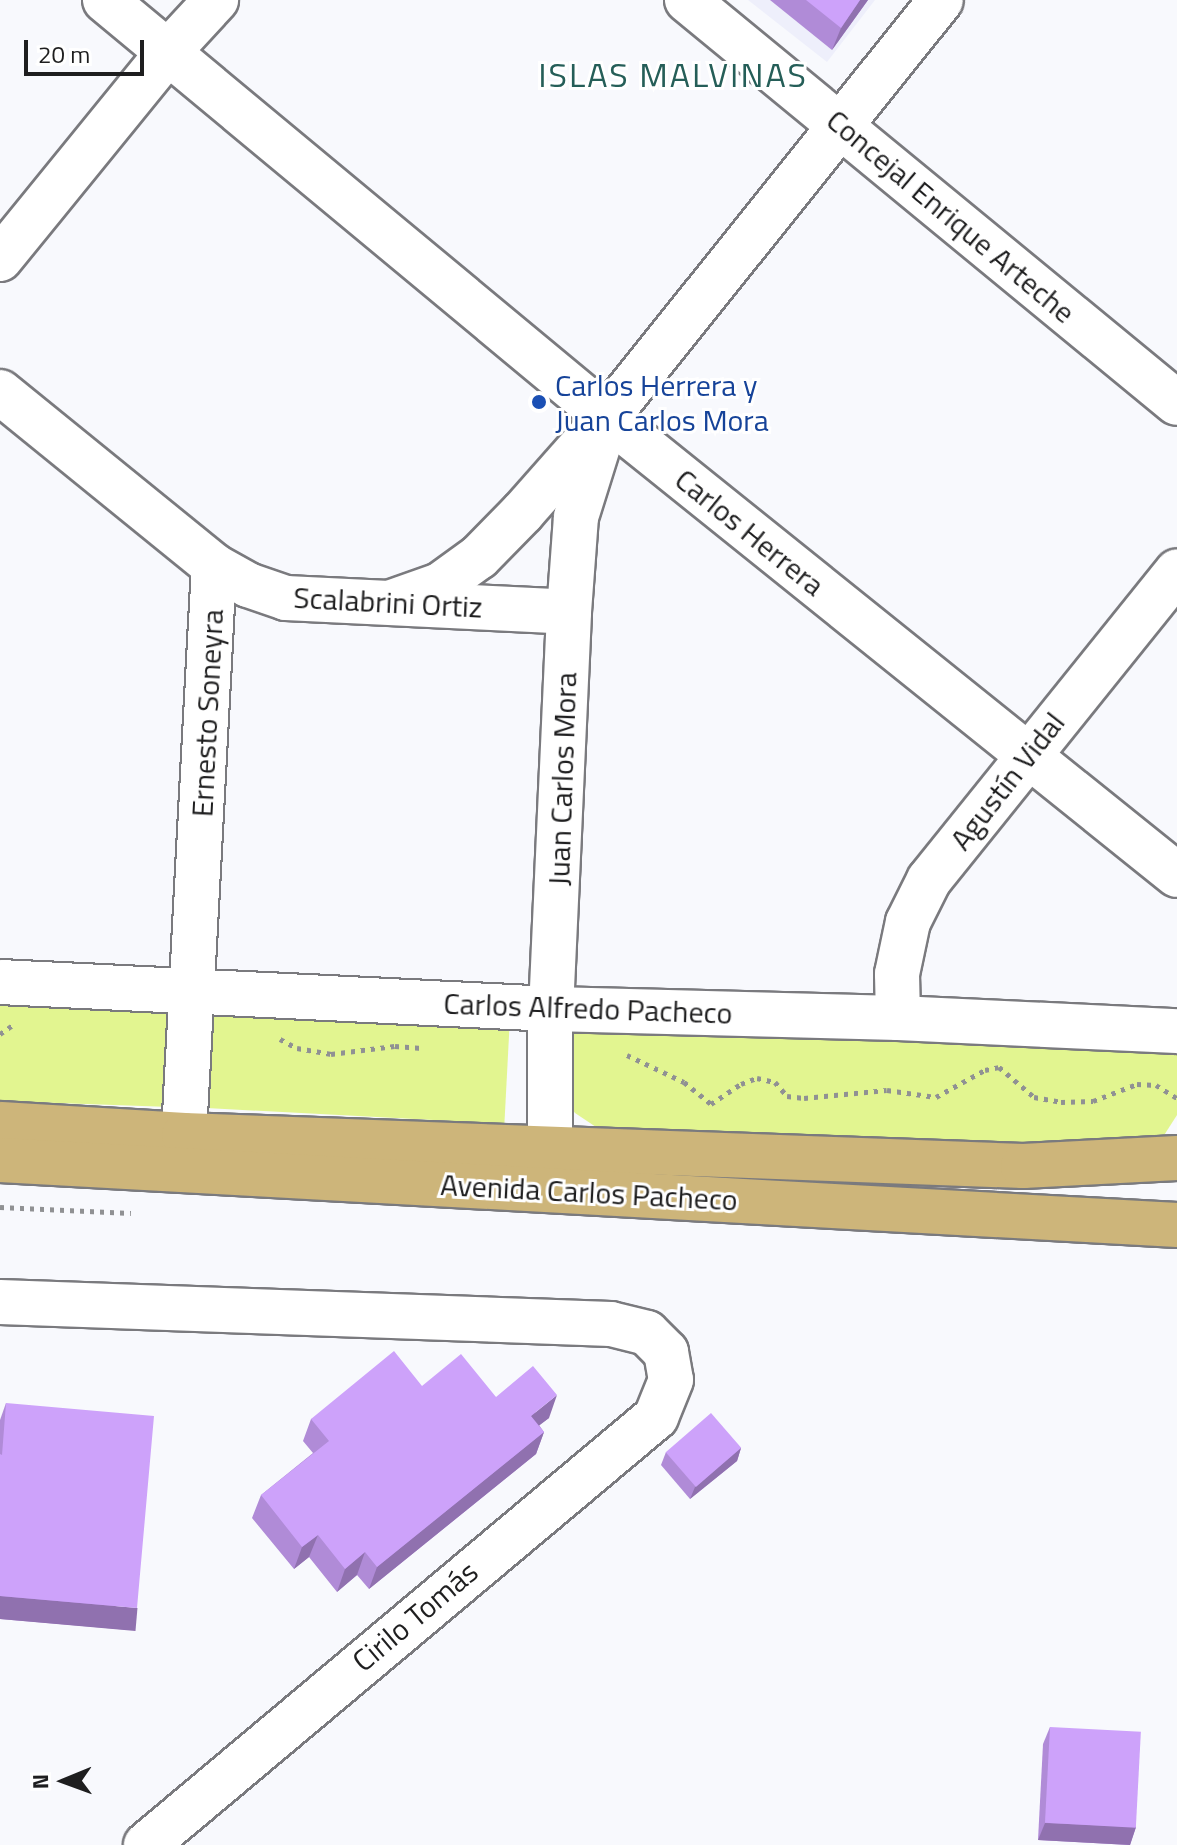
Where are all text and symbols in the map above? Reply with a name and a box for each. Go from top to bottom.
scale bar [28,24,148,74]
text: 20 m [38,36,90,72]
district label: ISLAS MALVINAS [538,55,808,95]
street label: Concejal Enrique Arteche [820,102,1082,330]
place label: Carlos Herrera y Juan Carlos Mora [555,367,769,438]
marker: Carlos Herrera y Juan Carlos Mora [530,393,548,411]
street label: Carlos Herrera [668,461,832,603]
street label: Scalabrini Ortiz [293,579,483,625]
street label: Ernesto Soneyra [184,608,230,818]
street label: Juan Carlos Mora [540,672,584,886]
street label: Agustín Vidal [942,705,1072,857]
street label: Carlos Alfredo Pacheco [443,985,733,1031]
street label: Avenida Carlos Pacheco [439,1166,739,1218]
street label: Cirilo Tomás [345,1553,485,1679]
north arrow [24,1741,104,1821]
text: N [23,1773,57,1789]

